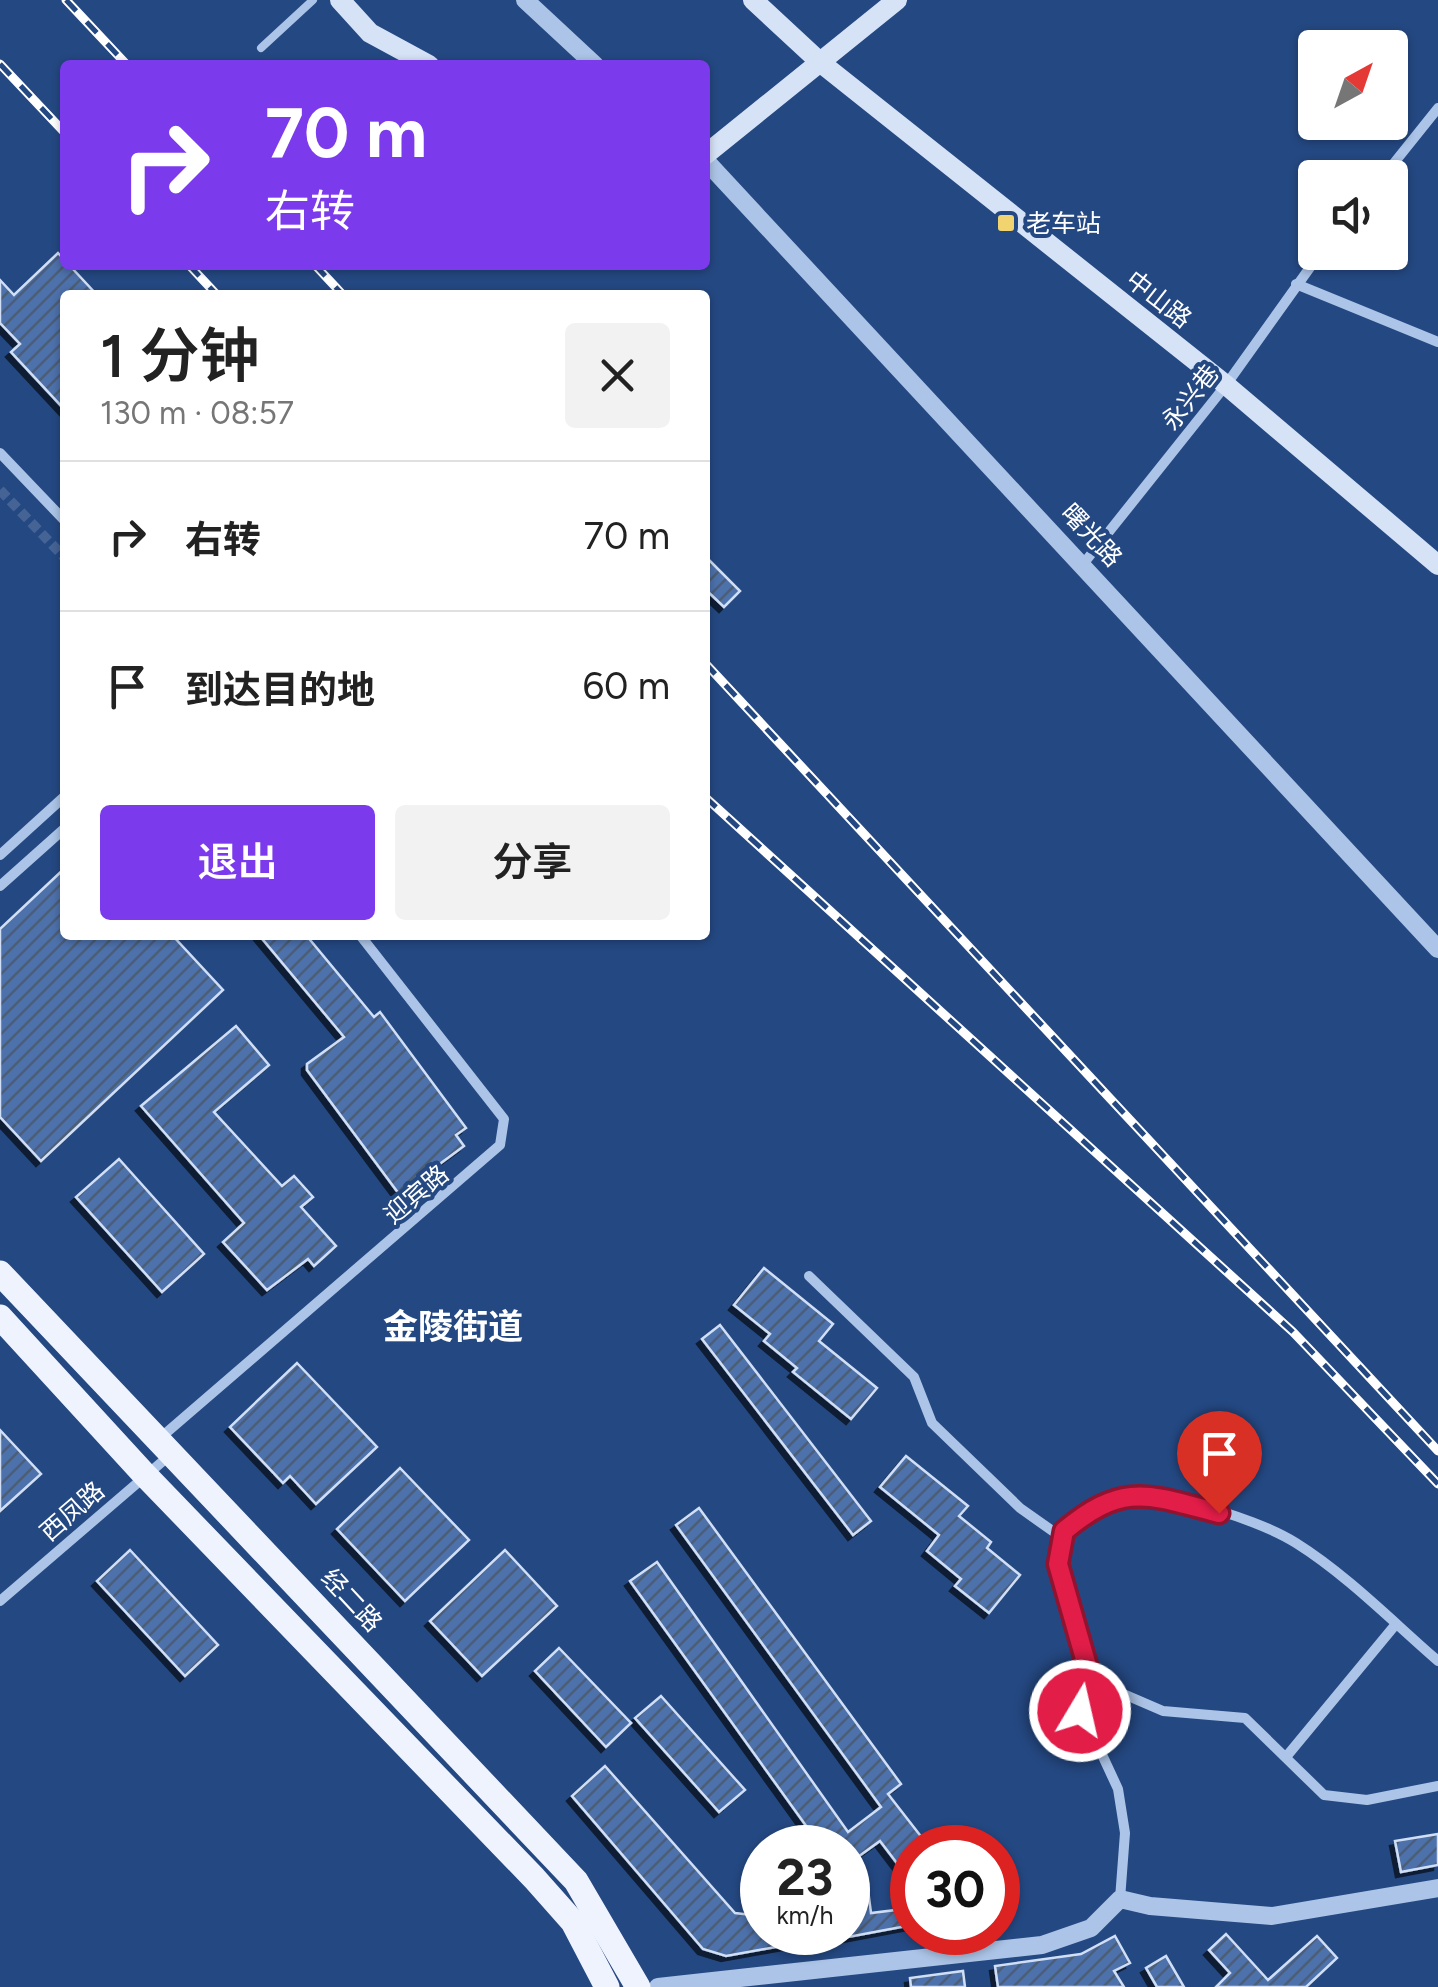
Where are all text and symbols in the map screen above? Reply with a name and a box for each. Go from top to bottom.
north arrow [1298,30,1408,140]
map controls [1298,30,1408,270]
text: 70 m [265,90,427,175]
icon: right [100,100,230,230]
button: sound [1298,160,1408,270]
text: 右转 [265,184,355,238]
place label: 老车站 [1026,208,1101,238]
marker: 老车站 [995,212,1017,234]
street label: 中山路 [1120,264,1198,334]
text: 1 分钟 [100,320,260,392]
button: close [565,323,670,428]
street label: 永兴巷 [1155,358,1225,436]
text: 130 m · 08:57 [100,394,294,432]
street label: 曙光路 [1055,497,1129,573]
icon: right [100,509,155,564]
text: 70 m [584,513,670,559]
text: 右转 [185,517,261,563]
icon: arrive [100,659,155,714]
text: 60 m [582,663,670,709]
text: 到达目的地 [185,667,375,713]
button: 退出 [100,805,375,920]
button: 分享 [395,805,670,920]
street label: 迎宾路 [378,1158,454,1230]
district label: 金陵街道 [383,1306,523,1348]
pin [1177,1411,1262,1514]
icon: arrive [1192,1426,1247,1481]
street label: 西凤路 [34,1475,110,1547]
street label: 经二路 [315,1562,389,1638]
position arrow [1028,1659,1132,1763]
speed limit sign: 30 [890,1825,1020,1955]
text: 23 [777,1847,833,1908]
text: km/h [776,1900,834,1930]

